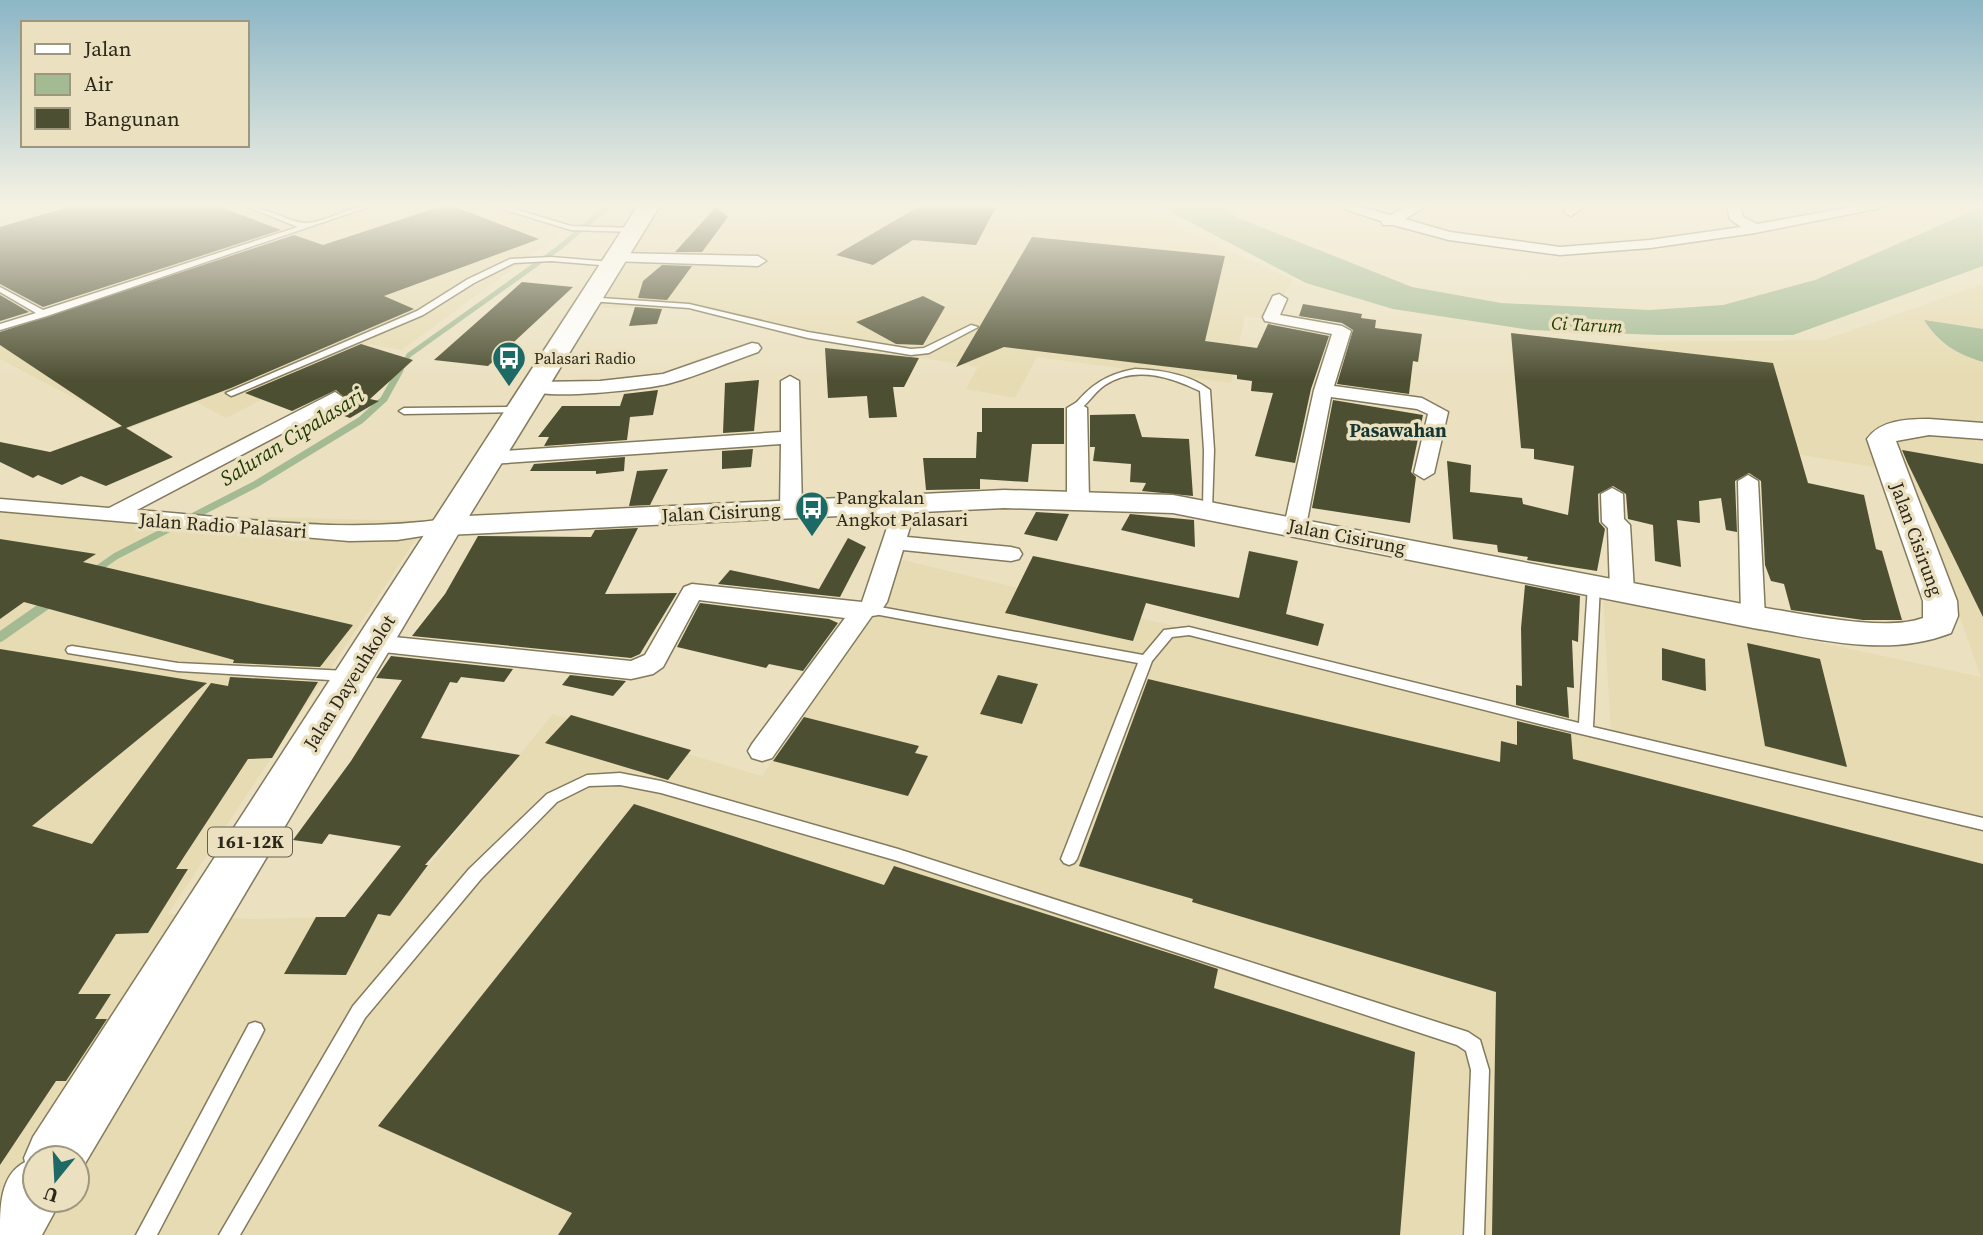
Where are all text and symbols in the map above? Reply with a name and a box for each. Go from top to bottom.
legend [21,21,248,147]
text: Jalan [83,34,132,63]
text: Air [84,69,113,98]
text: Bangunan [84,104,180,133]
water label: Ci Tarum [1551,310,1624,339]
bus stop icon: Palasari Radio [490,339,528,388]
place label: Palasari Radio [534,347,636,369]
water label: Saluran Cipalasari [214,380,370,493]
district label: Pasawahan [1349,417,1447,443]
street label: Jalan Cisirung [1884,478,1950,600]
place label: Pangkalan Angkot Palasari [836,484,969,532]
bus stop icon: Pangkalan Angkot Palasari [793,489,831,538]
street label: Jalan Cisirung [660,496,781,528]
street label: Jalan Radio Palasari [137,506,308,544]
street label: Jalan Cisirung [1285,512,1408,560]
street label: Jalan Dayeuhkolot [297,609,401,755]
road number: 161-12K [208,828,292,856]
north arrow [21,1144,91,1214]
text: U [40,1181,61,1210]

